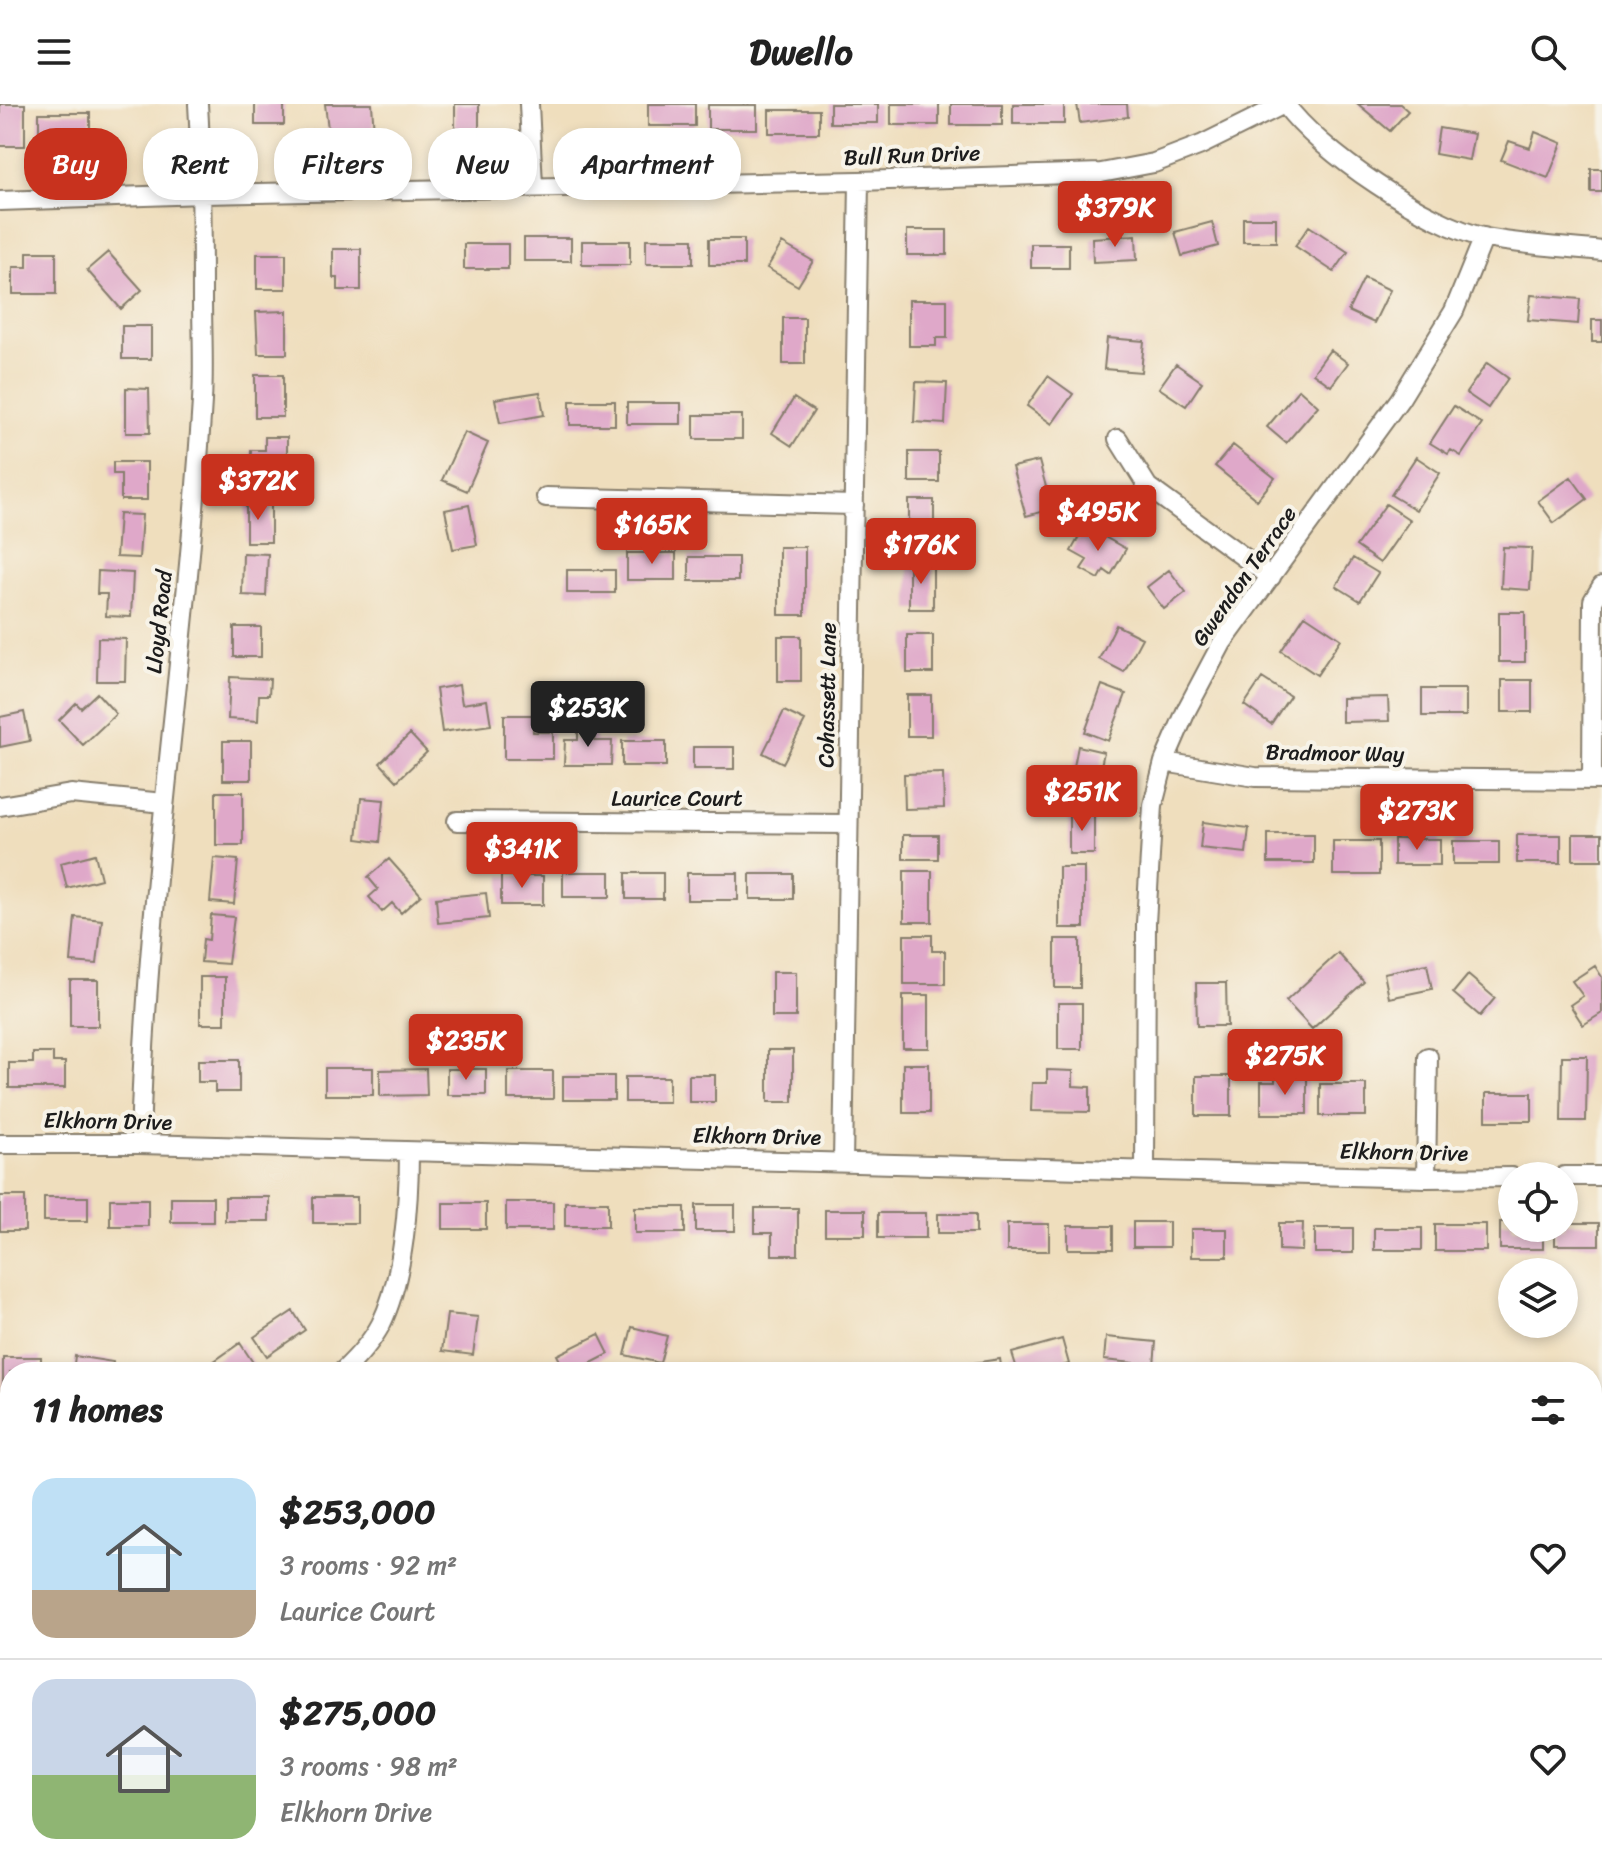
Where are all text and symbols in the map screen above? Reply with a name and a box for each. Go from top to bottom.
text: Dwello [749,20,853,84]
icon: menu [32,30,76,74]
icon: search [1526,30,1570,74]
chip: Buy [24,128,127,200]
chip: Rent [143,128,258,200]
chip: Filters [274,128,412,200]
chip: New [428,128,537,200]
chip: Apartment [553,128,741,200]
street label: Bull Run Drive [843,133,981,177]
pin: $379K [1059,181,1171,249]
text: $379K [1076,184,1154,230]
pin: $372K [202,454,314,522]
text: $372K [219,457,297,503]
pin: $495K [1042,485,1154,553]
text: $495K [1057,488,1139,534]
street label: Gwendon Terrace [1181,497,1307,655]
pin: $165K [596,498,708,566]
text: $165K [614,501,690,547]
pin: $176K [865,518,977,586]
text: $176K [884,521,958,567]
street label: Lloyd Road [134,567,184,676]
street label: Cohassett Lane [806,622,848,768]
pin: $253K [532,681,644,749]
text: $253K [549,684,627,730]
street label: Bradmoor Way [1265,732,1405,774]
pin: $251K [1026,765,1138,833]
text: $251K [1044,768,1120,814]
street label: Laurice Court [611,779,743,818]
pin: $273K [1361,784,1473,852]
text: $273K [1378,787,1456,833]
pin: $341K [466,822,578,890]
text: $341K [485,825,559,871]
pin: $235K [410,1014,522,1082]
text: $235K [427,1017,505,1063]
pin: $275K [1229,1029,1341,1097]
text: $275K [1245,1032,1325,1078]
street label: Elkhorn Drive [43,1100,173,1142]
street label: Elkhorn Drive [692,1115,822,1157]
street label: Elkhorn Drive [1339,1131,1469,1173]
map controls [1498,1162,1578,1338]
button: locate [1498,1162,1578,1242]
button: layers [1498,1258,1578,1338]
text: 11 homes [32,1380,163,1440]
icon: filters [1526,1388,1570,1432]
text: $253,000 [280,1482,436,1542]
icon: home [96,1510,192,1606]
icon: heart [1526,1536,1570,1580]
text: 3 rooms · 92 m² [280,1542,457,1588]
text: Laurice Court [280,1588,435,1634]
text: $275,000 [280,1683,436,1743]
icon: home [96,1711,192,1807]
icon: heart [1526,1737,1570,1781]
text: 3 rooms · 98 m² [280,1743,458,1789]
text: Elkhorn Drive [280,1789,432,1835]

